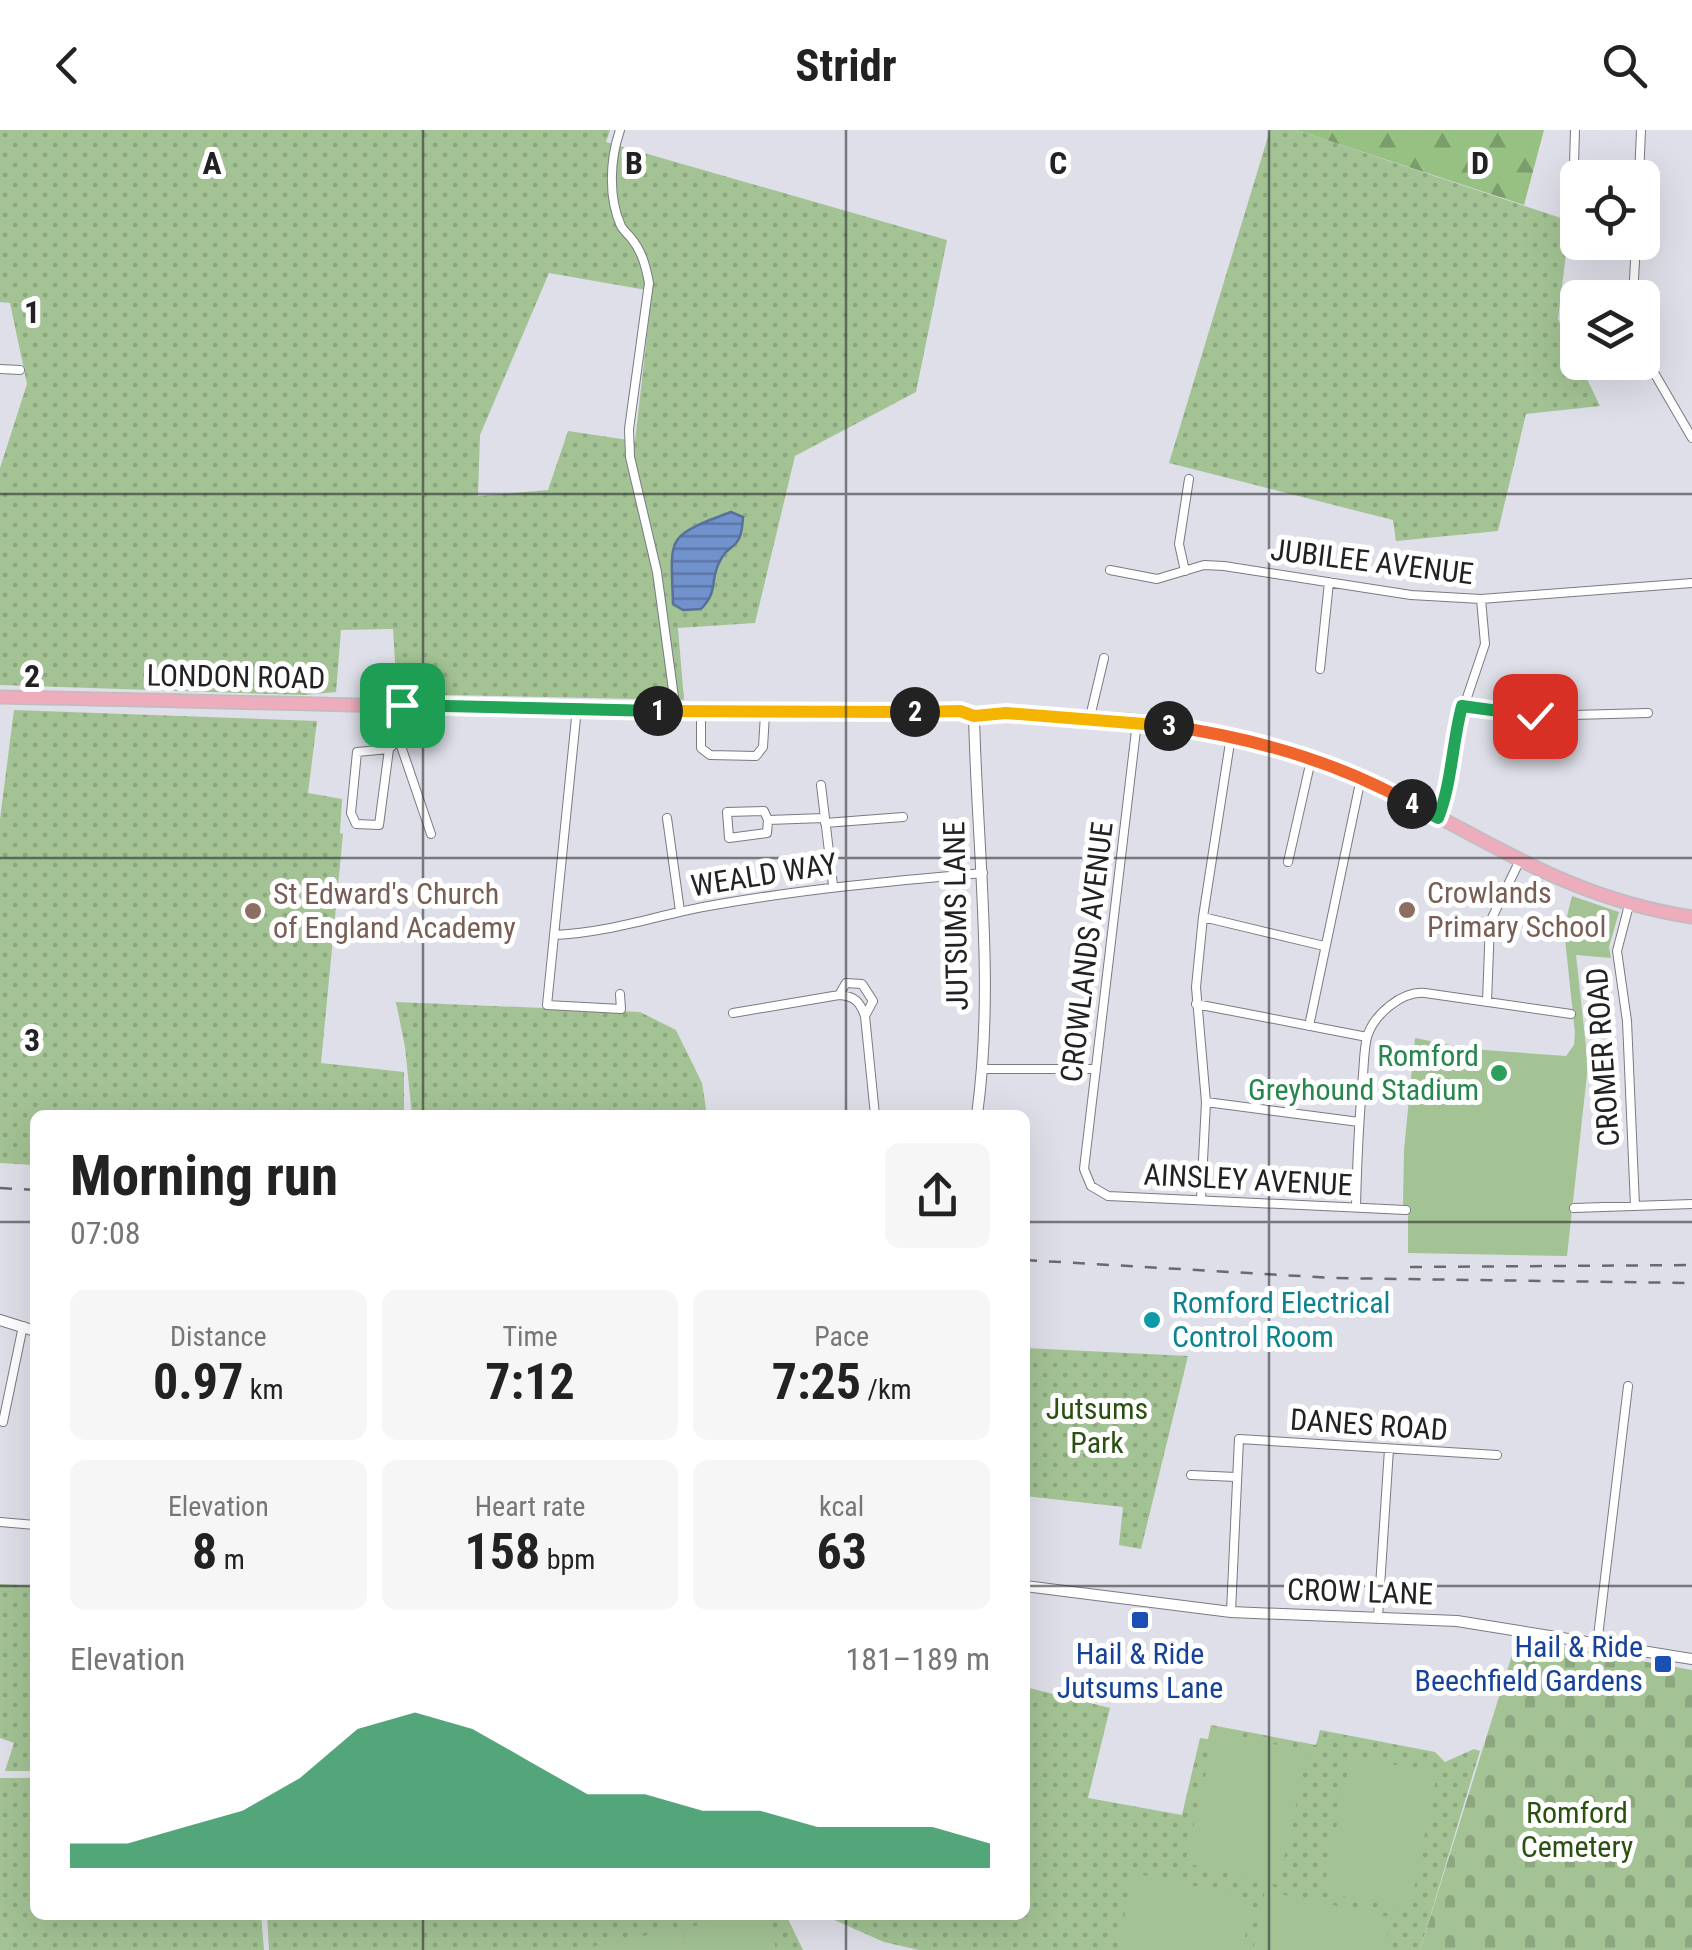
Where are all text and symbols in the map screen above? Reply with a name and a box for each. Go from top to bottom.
icon: back [40,38,95,93]
icon: search [1597,38,1652,93]
text: Stridr [795,39,897,92]
text: A [202,144,222,182]
text: B [625,144,643,182]
text: C [1049,144,1067,182]
text: D [1471,144,1489,182]
map controls [1560,160,1660,380]
button: locate [1560,160,1660,260]
button: layers [1560,280,1660,380]
text: 1 [24,293,40,331]
street label: JUBILEE AVENUE [1269,532,1476,591]
text: 2 [24,657,40,695]
street label: LONDON ROAD [146,657,326,696]
pin [360,663,445,748]
pin [1493,674,1578,759]
icon: arrive [375,678,430,733]
pin: 1 [633,686,683,736]
pin: 2 [890,687,940,737]
icon: check [1508,689,1563,744]
text: 1 [651,694,665,727]
text: 2 [908,695,922,728]
pin: 3 [1144,701,1194,751]
text: 3 [1162,709,1176,742]
pin: 4 [1387,779,1437,829]
text: 4 [1405,787,1419,820]
street label: CROWLANDS AVENUE [1053,820,1120,1084]
street label: JUTSUMS LANE [936,821,975,1011]
street label: WEALD WAY [688,846,840,903]
place label: Crowlands Primary School [1427,875,1606,944]
place label: St Edward's Church of England Academy [273,876,516,945]
marker: Crowlands Primary School [1396,899,1418,921]
marker: St Edward's Church of England Academy [242,900,264,922]
street label: CROMER ROAD [1579,966,1626,1148]
text: 3 [24,1021,40,1059]
place label: Romford Greyhound Stadium [1248,1038,1479,1107]
marker: Romford Greyhound Stadium [1488,1062,1510,1084]
button: share [885,1143,990,1248]
text: Morning run [70,1144,338,1208]
street label: AINSLEY AVENUE [1143,1157,1353,1202]
text: 07:08 [70,1214,141,1252]
place label: Romford Electrical Control Room [1172,1285,1390,1354]
marker: Romford Electrical Control Room [1141,1309,1163,1331]
text: Distance [170,1320,267,1353]
text: Time [502,1320,558,1353]
text: Pace [814,1320,869,1353]
text: 0.97 [153,1353,243,1411]
text: 7:12 [485,1353,575,1411]
text: 7:25 [772,1353,861,1411]
text: km [243,1373,284,1406]
text: /km [861,1373,912,1406]
park label: Jutsums Park [1046,1391,1148,1460]
street label: DANES ROAD [1289,1402,1449,1447]
text: Elevation [168,1490,269,1523]
text: Heart rate [475,1490,585,1523]
text: kcal [819,1490,864,1523]
text: 8 [192,1523,217,1581]
text: 158 [465,1523,540,1581]
text: 63 [816,1523,867,1581]
text: m [217,1543,245,1576]
text: bpm [540,1543,595,1576]
street label: CROW LANE [1286,1571,1434,1612]
marker: Hail & Ride Jutsums Lane [1129,1609,1151,1631]
place label: Hail & Ride Beechfield Gardens [1415,1629,1643,1698]
place label: Hail & Ride Jutsums Lane [1057,1636,1223,1705]
text: Elevation [70,1640,185,1678]
text: 181–189 m [845,1640,990,1678]
marker: Hail & Ride Beechfield Gardens [1652,1653,1674,1675]
park label: Romford Cemetery [1521,1795,1633,1864]

